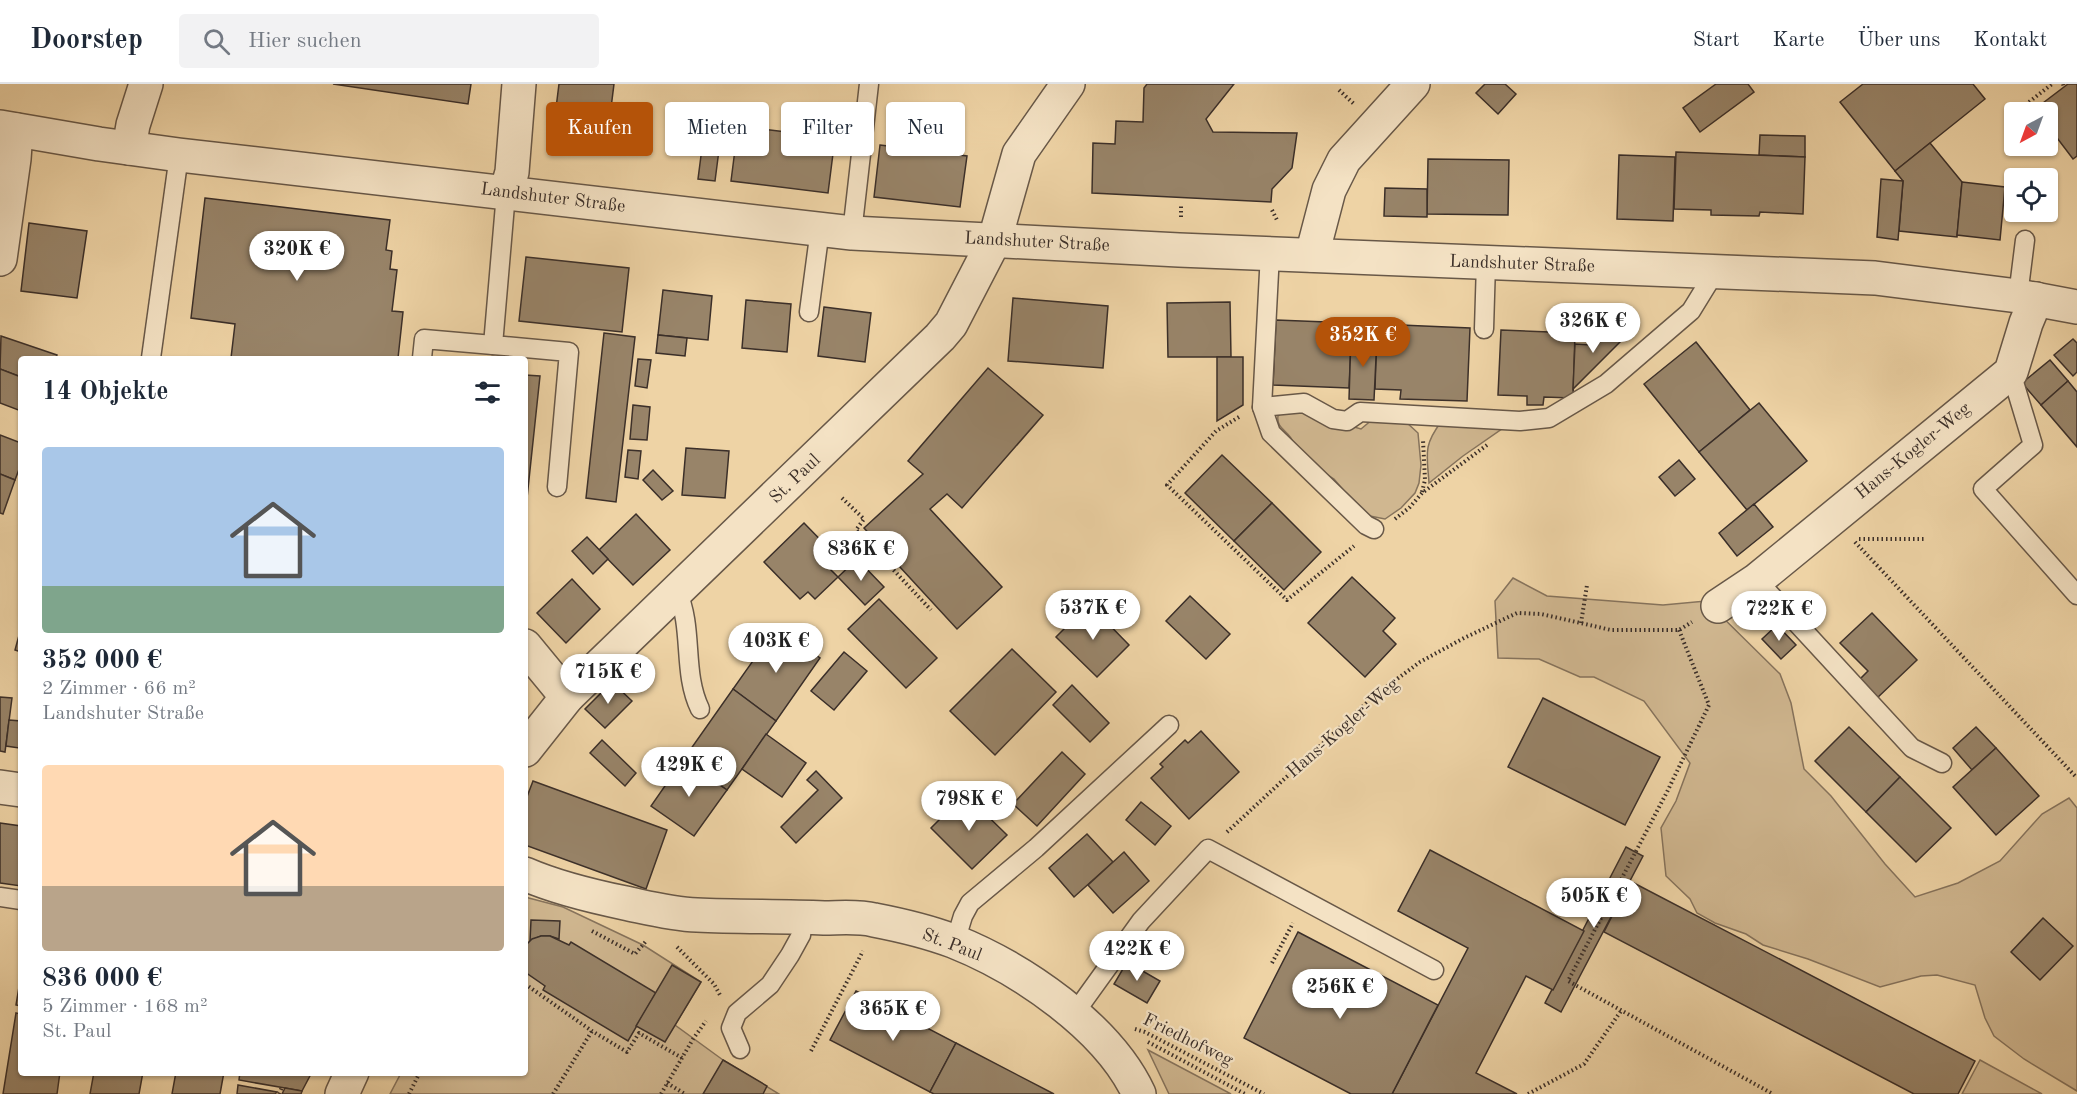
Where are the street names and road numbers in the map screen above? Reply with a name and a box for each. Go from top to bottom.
street label: Landshuter Straße [480,180,626,216]
street label: Landshuter Straße [964,229,1110,255]
street label: Landshuter Straße [1449,252,1595,276]
street label: Hans-Kogler-Weg [1852,399,1974,503]
street label: St. Paul [766,451,824,507]
street label: Hans-Kogler-Weg [1283,674,1403,781]
street label: St. Paul [920,925,984,965]
street label: Friedhofweg [1140,1010,1236,1070]

